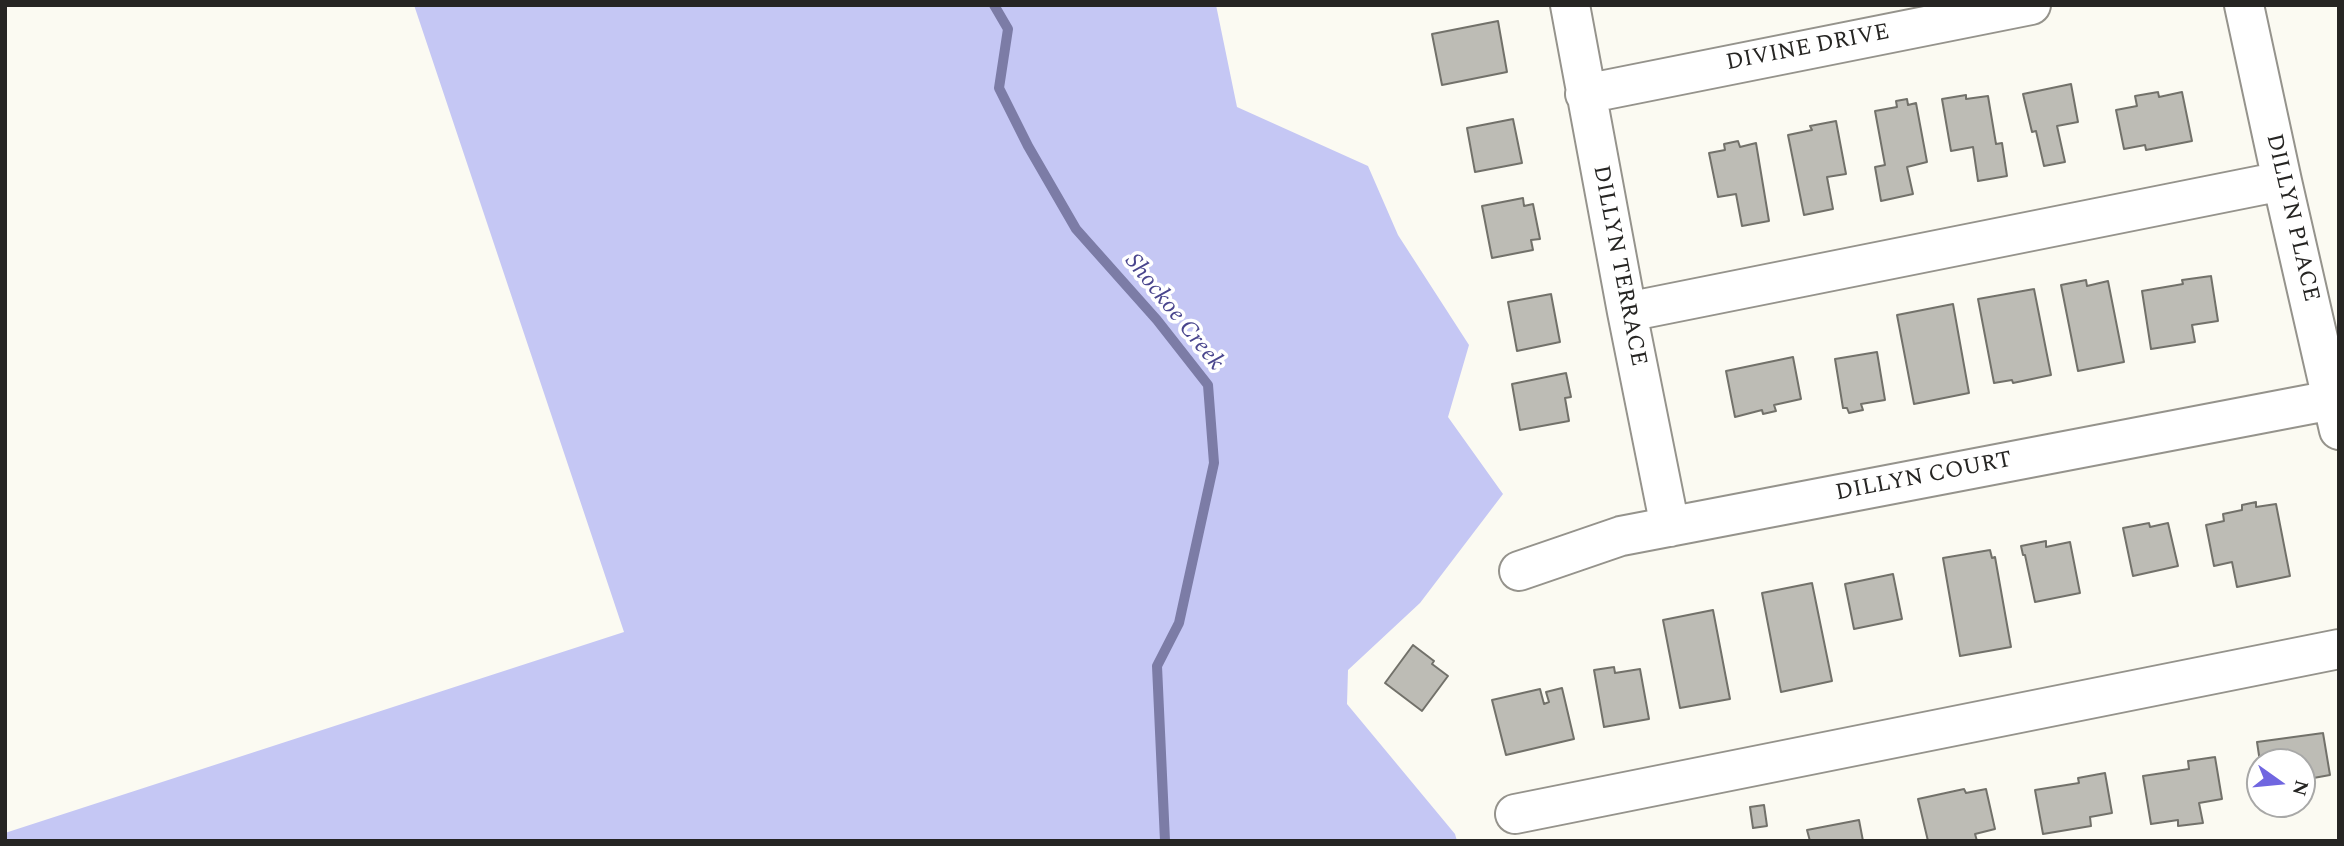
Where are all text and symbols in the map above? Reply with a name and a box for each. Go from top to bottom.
street label: DIVINE DRIVE [1724,20,1892,78]
street label: DILLYN PLACE [2258,131,2324,305]
street label: DILLYN TERRACE [1585,163,1651,369]
water label: Shockoe Creek [1117,249,1229,377]
street label: DILLYN COURT [1834,447,2014,509]
north arrow [2246,748,2316,818]
text: N [2284,777,2316,799]

